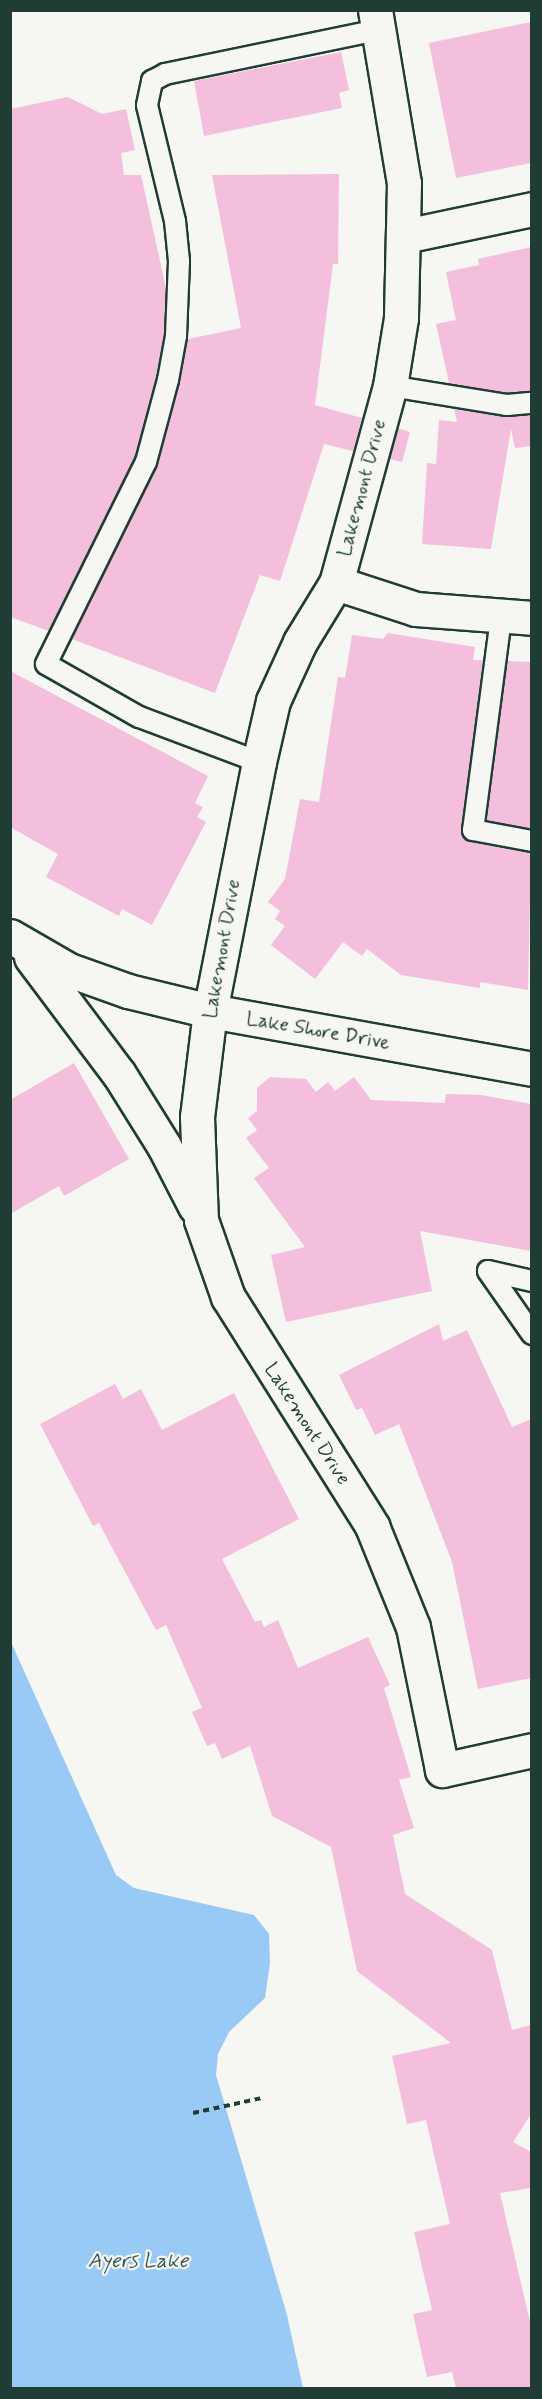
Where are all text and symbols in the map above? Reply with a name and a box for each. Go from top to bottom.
street label: Lakemont Drive [332,418,392,558]
street label: Lakemont Drive [198,878,246,1020]
street label: Lake Shore Drive [245,1007,391,1055]
street label: Lakemont Drive [259,1359,355,1489]
water label: Ayers Lake [88,2248,188,2274]

